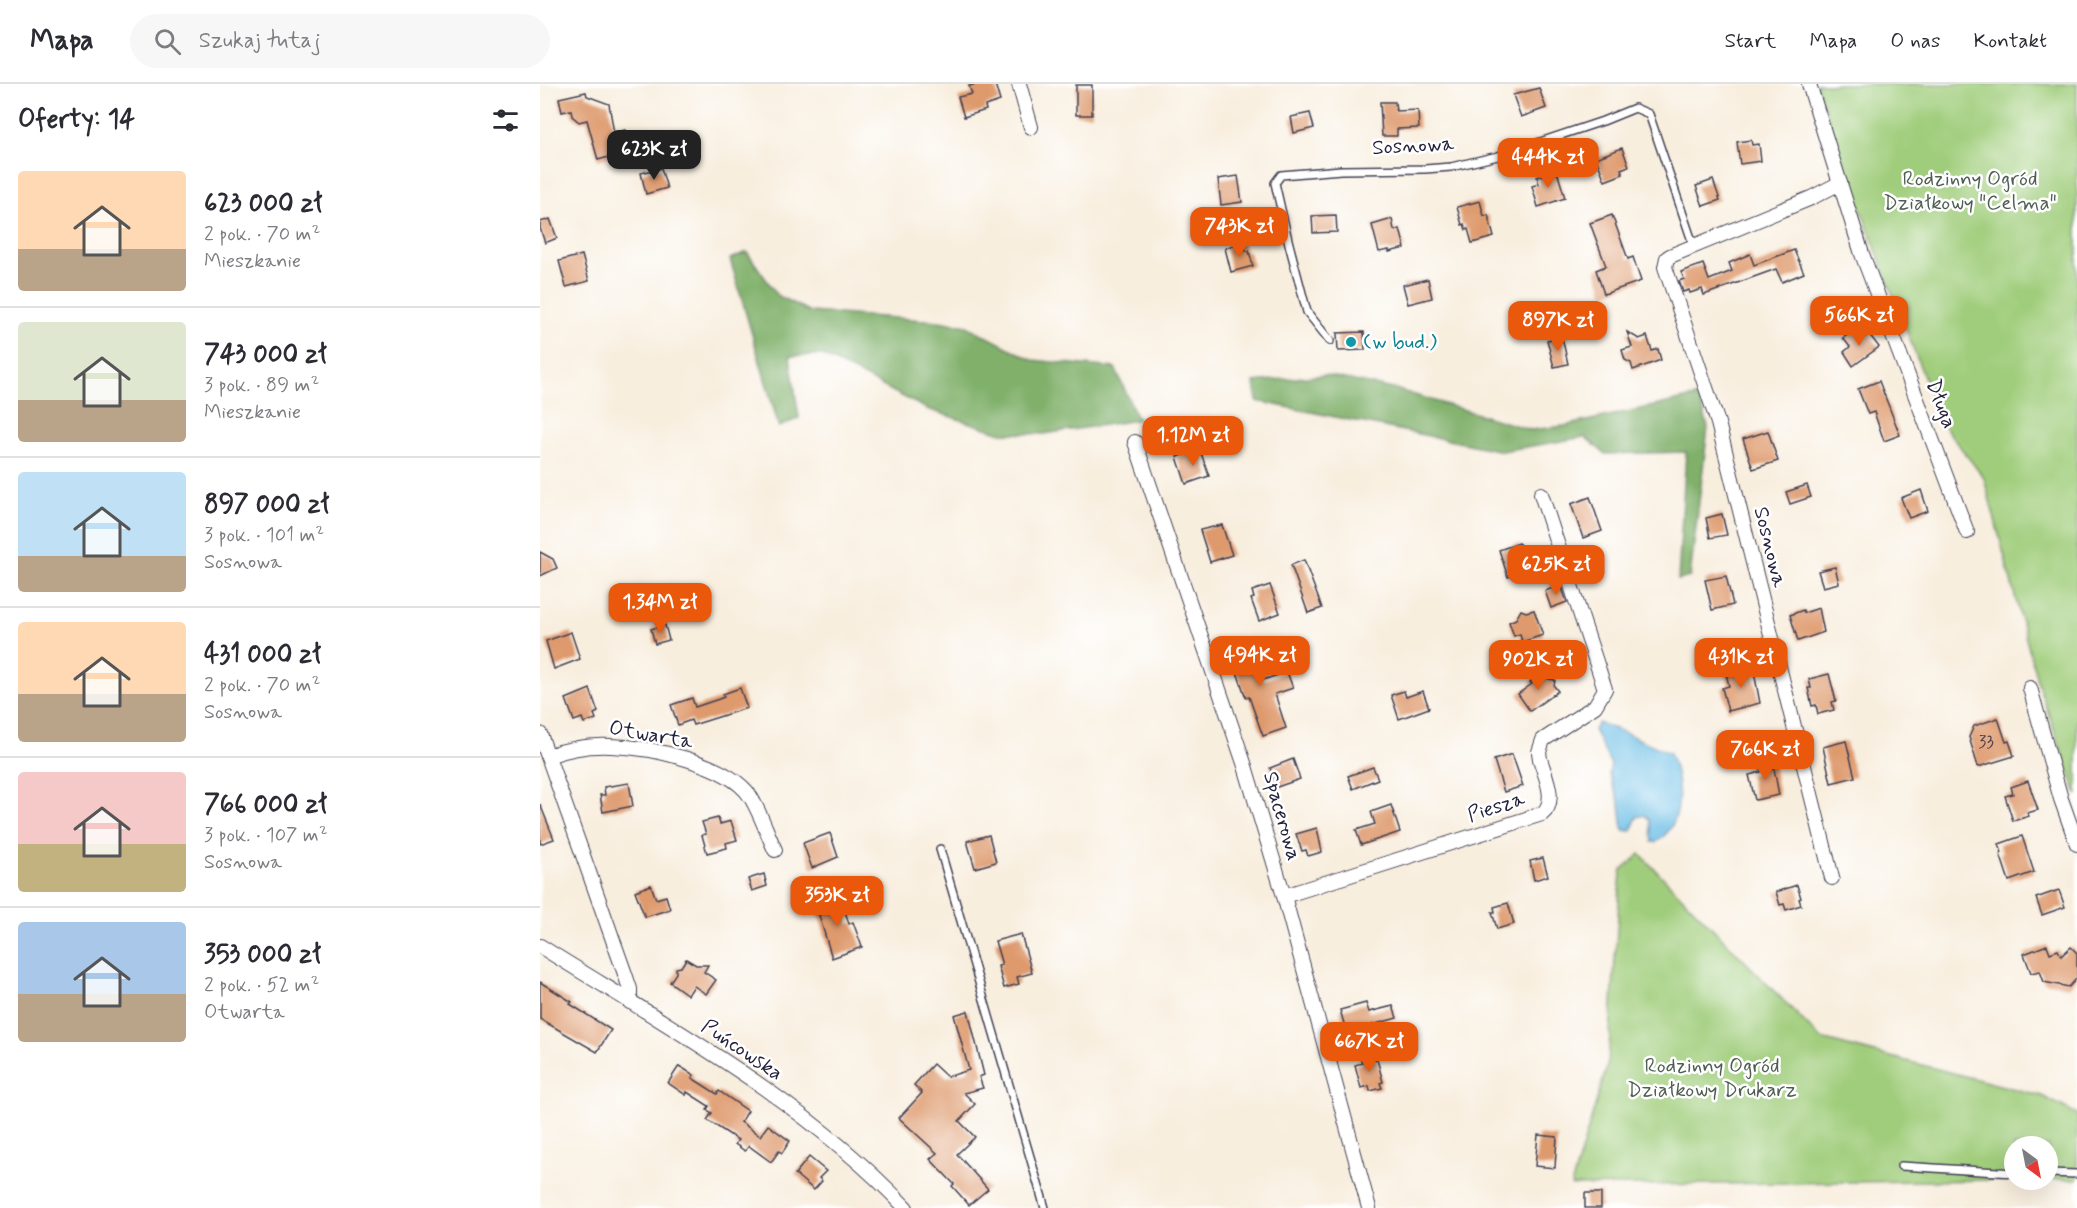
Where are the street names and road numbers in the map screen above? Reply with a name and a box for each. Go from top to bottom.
street label: Sosnowa [1371,130,1455,162]
street label: Długa [1919,375,1963,433]
street label: Sosnowa [1747,504,1794,591]
street label: Otwarta [607,714,696,756]
street label: Spacerowa [1256,768,1308,864]
street label: Piesza [1464,784,1529,829]
street label: Puńcowska [696,1013,788,1087]

